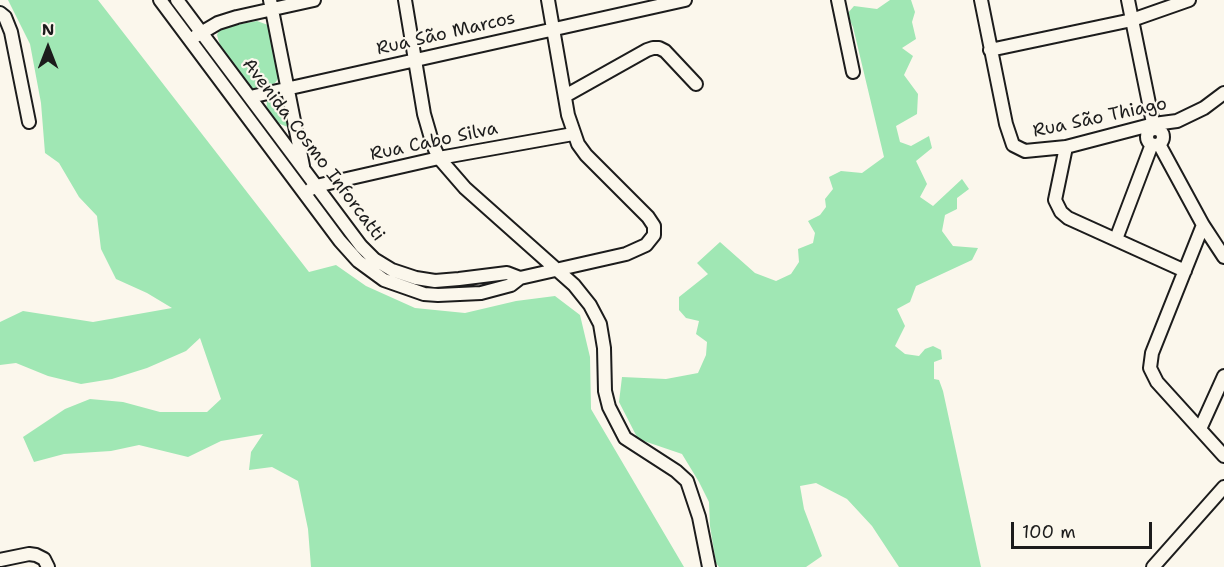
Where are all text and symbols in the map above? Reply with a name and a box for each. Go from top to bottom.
street label: Rua São Marcos [375,8,517,60]
north arrow [18,18,78,78]
text: N [42,19,54,40]
street label: Avenida Cosmo Inforcatti [237,54,389,246]
street label: Rua São Thiago [1031,93,1169,143]
street label: Rua Cabo Silva [368,118,500,166]
scale bar [1014,510,1155,548]
text: 100 m [1022,520,1076,544]

